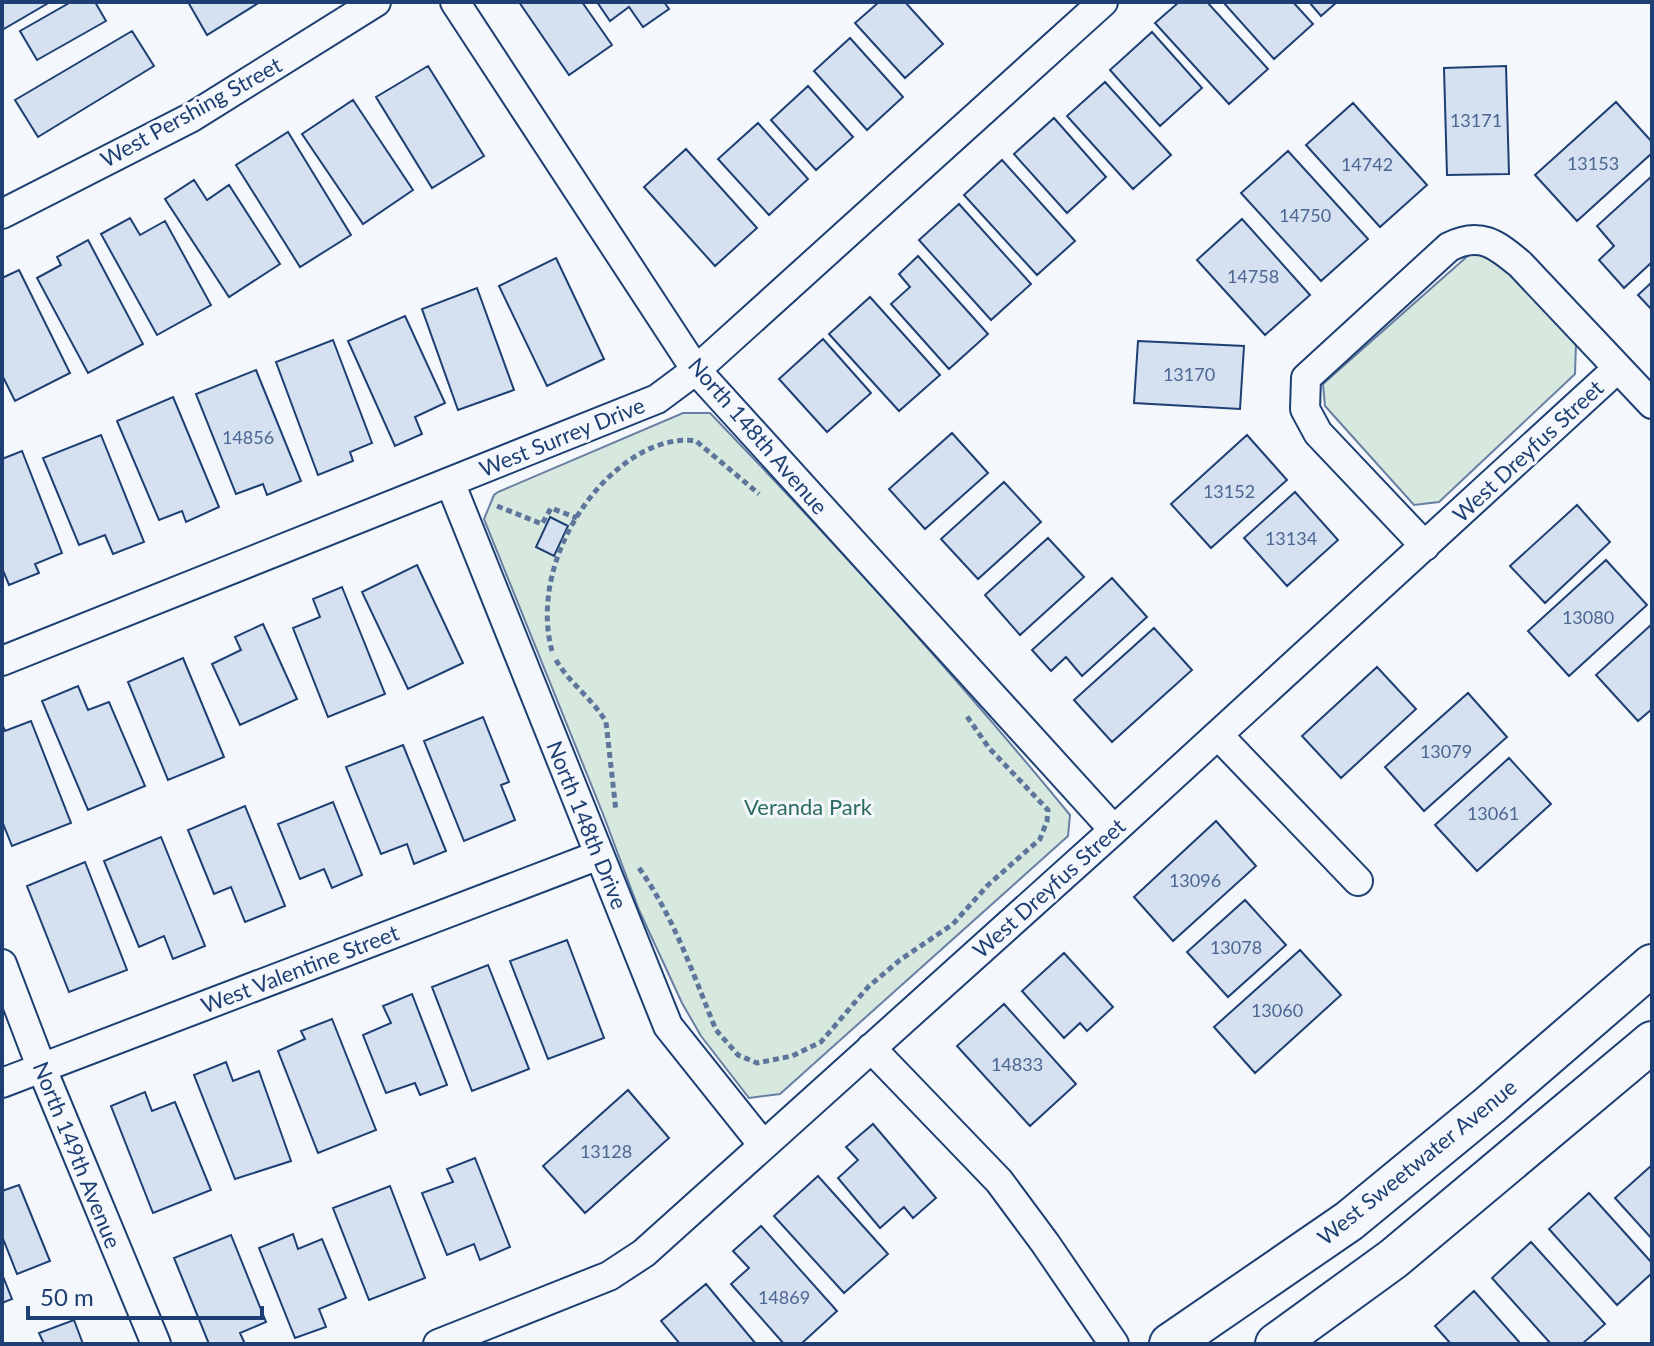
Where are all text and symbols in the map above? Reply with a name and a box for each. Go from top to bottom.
street label: West Pershing Street [96,51,286,173]
house number: 13171 [1450,109,1502,131]
house number: 13153 [1567,152,1619,174]
house number: 14742 [1341,153,1393,175]
house number: 14750 [1279,204,1331,226]
house number: 14758 [1227,265,1279,287]
street label: North 148th Avenue [683,352,834,520]
house number: 13170 [1163,363,1215,385]
street label: West Dreyfus Street [1447,374,1609,527]
street label: West Surrey Drive [475,391,648,482]
house number: 14856 [222,426,274,448]
house number: 13152 [1203,480,1255,502]
house number: 13134 [1265,527,1317,549]
house number: 13080 [1562,606,1614,628]
street label: North 148th Drive [541,737,634,913]
house number: 13079 [1420,740,1472,762]
park label: Veranda Park [744,793,873,820]
house number: 13061 [1467,802,1519,824]
street label: West Dreyfus Street [967,812,1131,963]
house number: 13096 [1169,869,1221,891]
street label: West Valentine Street [197,918,403,1019]
house number: 13078 [1210,936,1262,958]
house number: 13060 [1251,999,1303,1021]
house number: 14833 [991,1053,1043,1075]
street label: North 149th Avenue [28,1058,127,1252]
street label: West Sweetwater Avenue [1312,1073,1522,1250]
house number: 13128 [580,1140,632,1162]
scale bar [28,1270,262,1320]
text: 50 m [40,1282,94,1311]
house number: 14869 [758,1286,810,1308]

